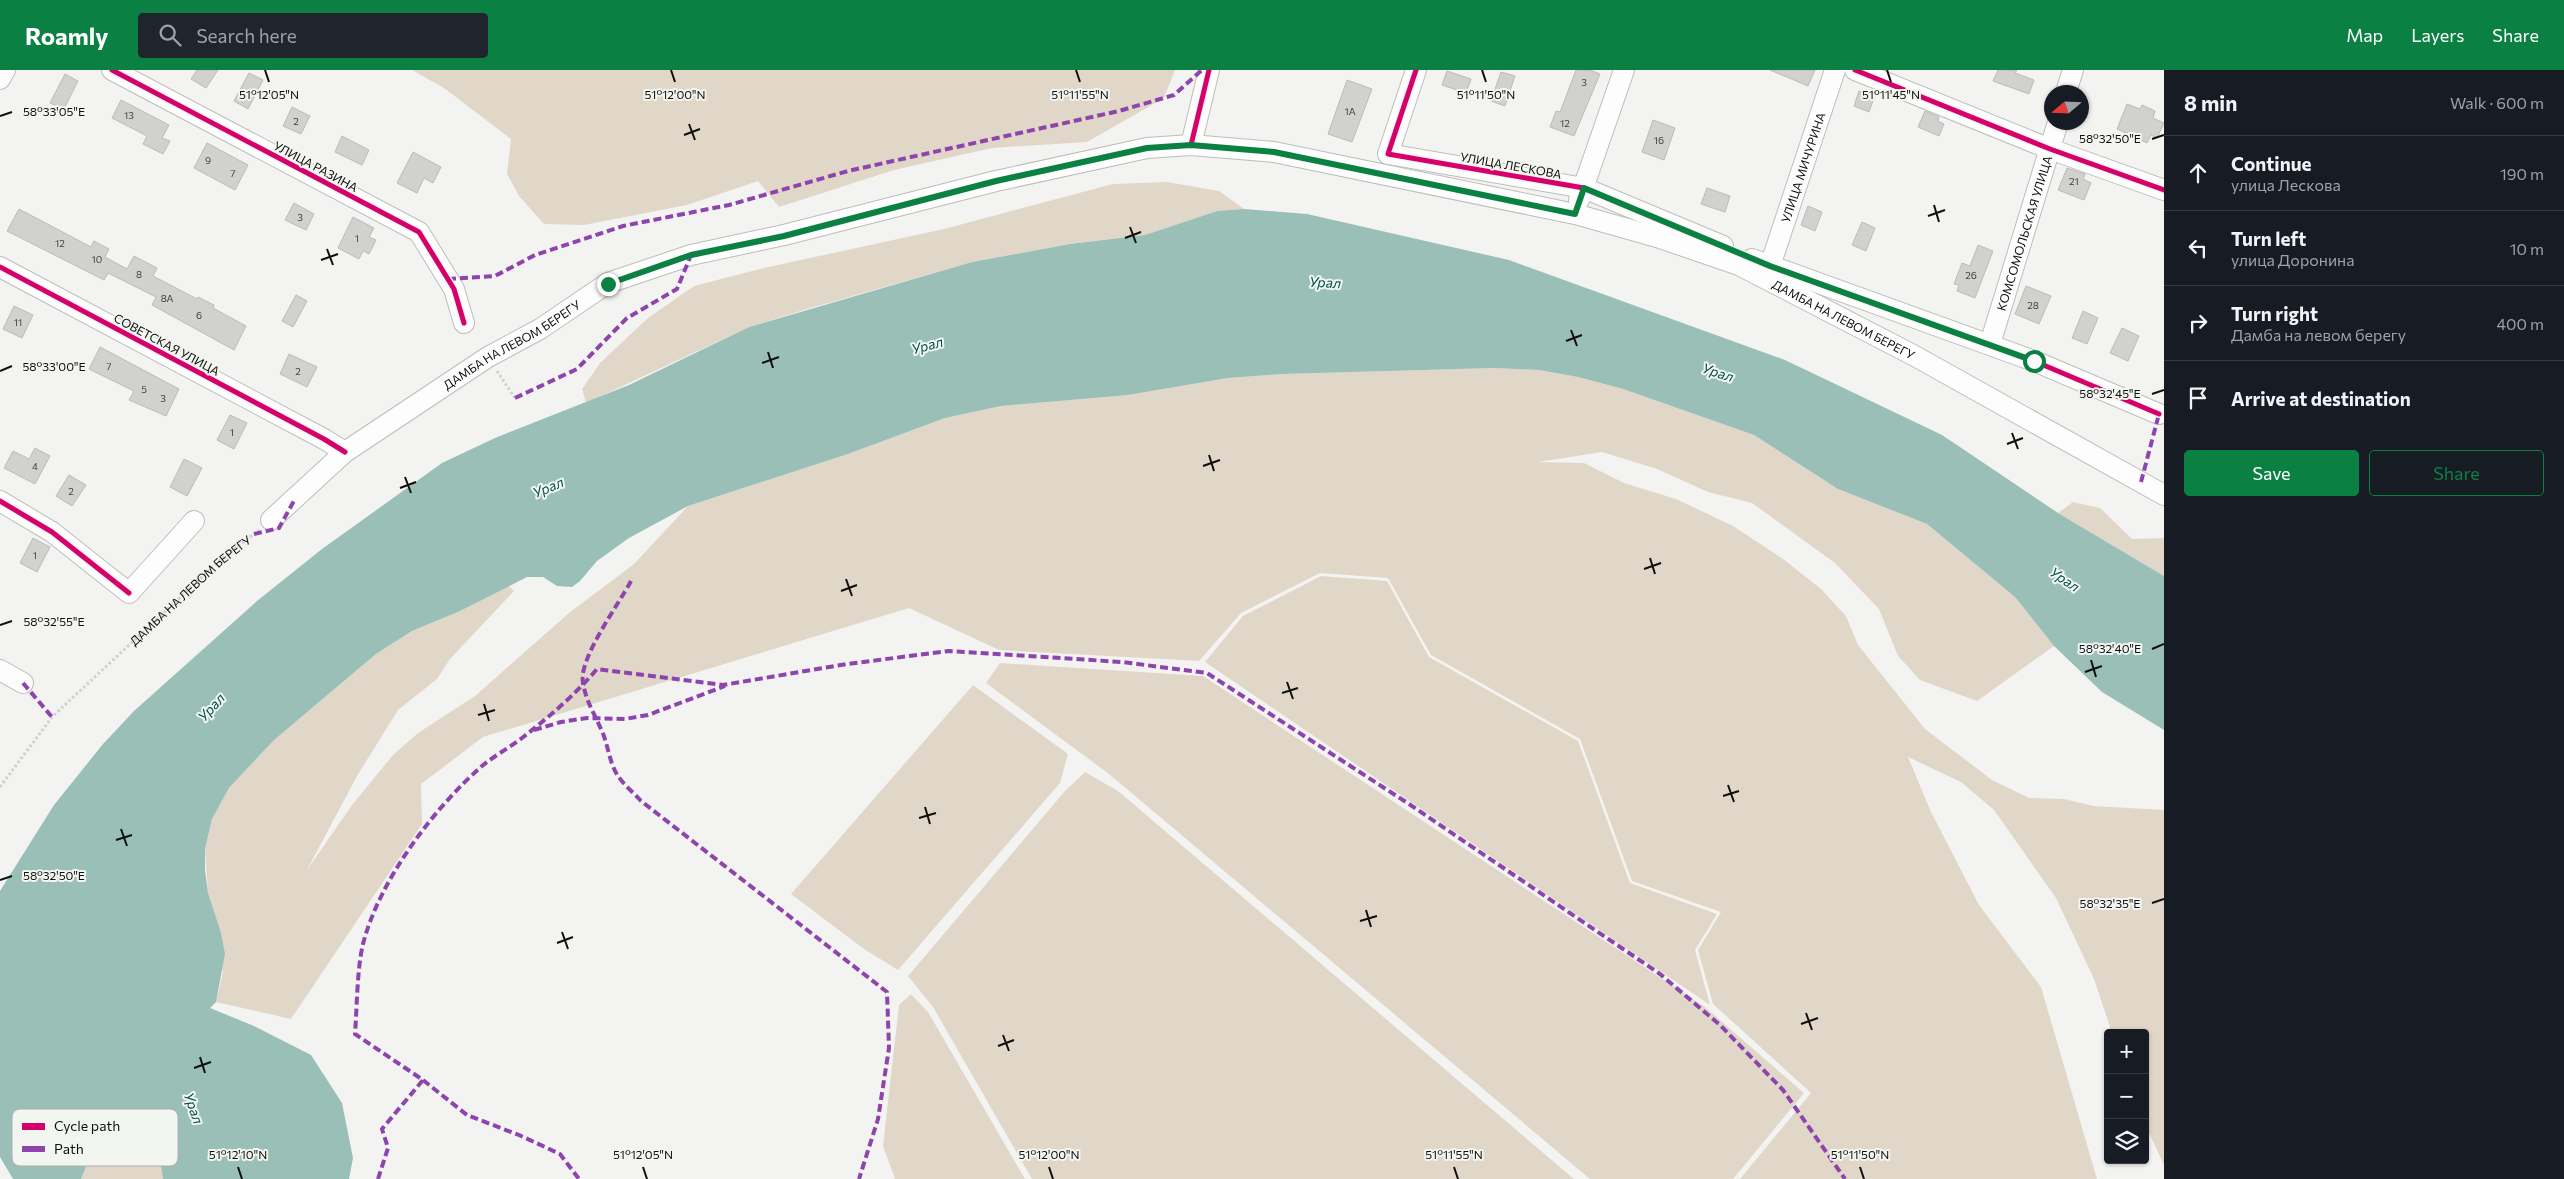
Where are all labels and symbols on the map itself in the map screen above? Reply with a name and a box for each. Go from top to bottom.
house number: 3 [1581,76,1587,88]
north arrow [2044,85,2089,130]
text: 51°12'05"N [239,87,299,101]
text: 51°12'00"N [644,87,706,101]
text: 51°11'55"N [1051,87,1109,101]
text: 51°11'50"N [1457,87,1515,101]
text: 51°11'45"N [1862,87,1920,101]
text: 58°33'05"E [23,104,85,118]
house number: 1А [1344,105,1356,117]
house number: 13 [124,109,134,121]
street label: УЛИЦА МИЧУРИНА [1778,110,1828,224]
house number: 2 [293,115,299,127]
house number: 12 [1560,117,1570,129]
text: 58°32'50"E [2079,131,2141,145]
house number: 16 [1654,134,1664,146]
street label: УЛИЦА РАЗИНА [272,138,360,194]
street label: УЛИЦА ЛЕСКОВА [1459,149,1563,181]
house number: 9 [205,154,211,166]
street label: КОМСОМОЛЬСКАЯ УЛИЦА [1994,154,2054,312]
house number: 7 [230,167,236,179]
house number: 21 [2069,175,2079,187]
house number: 3 [297,211,303,223]
house number: 1 [355,232,359,244]
house number: 12 [55,237,65,249]
house number: 10 [92,253,102,265]
house number: 8 [136,268,142,280]
house number: 26 [1965,269,1977,281]
route end [597,273,620,296]
water label: Урал [1308,273,1342,291]
street label: ДАМБА НА ЛЕВОМ БЕРЕГУ [1770,277,1917,362]
house number: 8А [161,292,173,304]
street label: ДАМБА НА ЛЕВОМ БЕРЕГУ [440,297,583,392]
house number: 28 [2027,299,2039,311]
house number: 6 [196,309,202,321]
street label: СОВЕТСКАЯ УЛИЦА [112,310,222,378]
house number: 11 [14,316,22,328]
water label: Урал [909,333,945,357]
route start [2023,350,2046,373]
text: 58°33'00"E [22,359,86,373]
water label: Урал [1700,359,1736,385]
house number: 7 [106,360,112,372]
house number: 2 [295,365,301,377]
house number: 5 [141,383,147,395]
text: 58°32'45"E [2079,386,2141,400]
house number: 3 [160,392,166,404]
house number: 1 [230,426,234,438]
house number: 4 [32,460,38,472]
water label: Урал [530,473,566,501]
house number: 2 [68,485,74,497]
street label: ДАМБА НА ЛЕВОМ БЕРЕГУ [127,532,254,648]
house number: 1 [33,549,37,561]
water label: Урал [2047,563,2083,595]
text: 58°32'55"E [23,614,85,628]
text: 58°32'40"E [2079,641,2141,655]
water label: Урал [194,689,228,725]
text: 58°32'50"E [23,868,85,882]
text: 58°32'35"E [2079,896,2141,910]
water label: Урал [181,1090,207,1126]
legend [12,1109,178,1166]
text: Cycle path [54,1117,120,1134]
text: Path [54,1140,84,1157]
text: 51°12'10"N [209,1147,267,1161]
text: 51°12'05"N [613,1147,673,1161]
text: 51°12'00"N [1018,1147,1080,1161]
text: 51°11'55"N [1425,1147,1483,1161]
text: 51°11'50"N [1831,1147,1889,1161]

